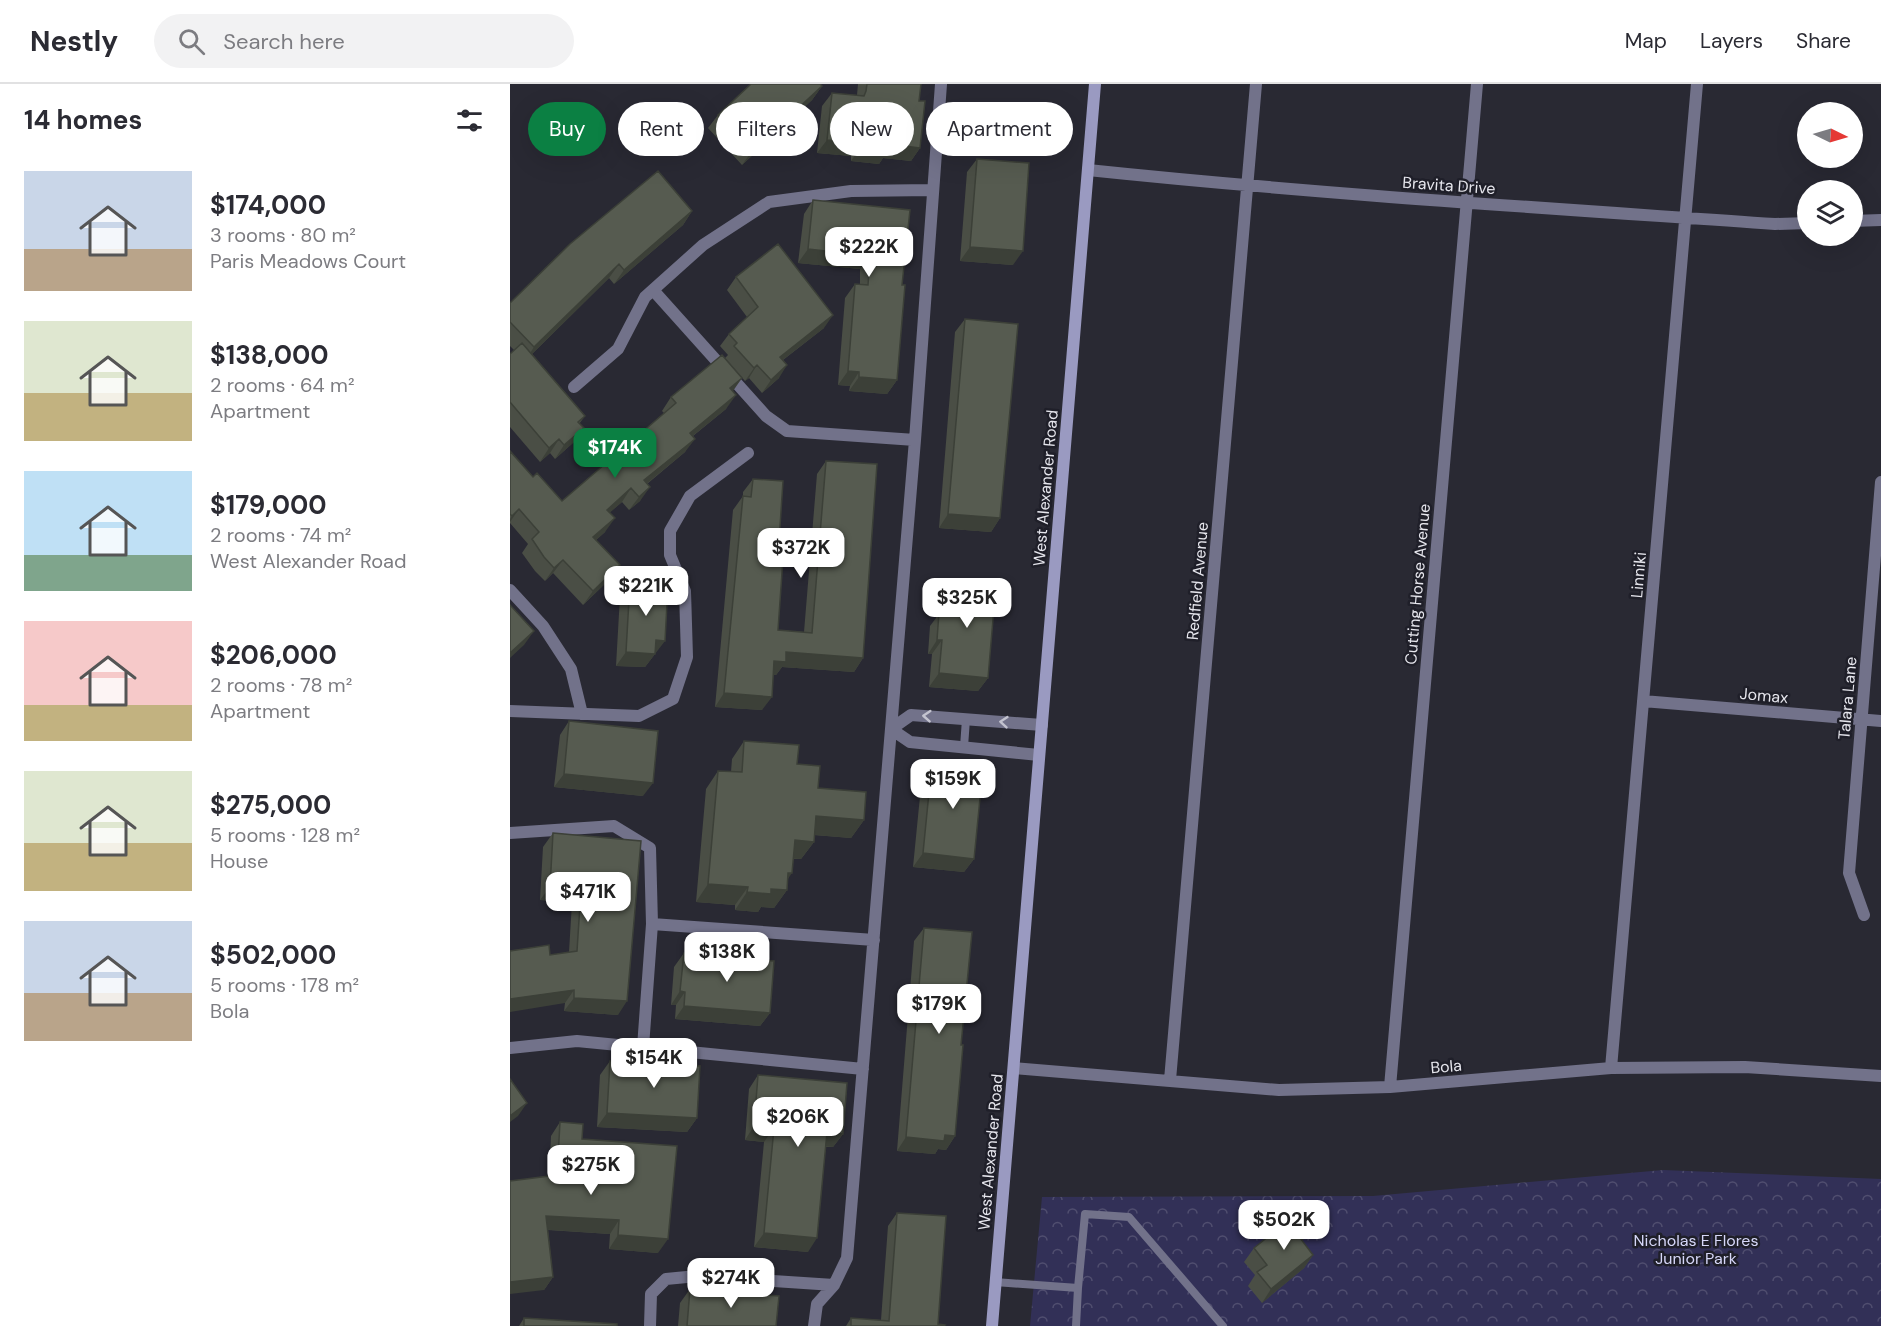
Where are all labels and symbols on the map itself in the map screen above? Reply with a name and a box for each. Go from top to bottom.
north arrow [1797,102,1863,168]
street label: Bravita Drive [1402,172,1496,199]
pin: $222K [827,227,911,278]
street label: West Alexander Road [1028,409,1063,567]
pin: $174K [573,428,657,479]
street label: Cutting Horse Avenue [1400,503,1435,665]
street label: Redfield Avenue [1182,521,1213,641]
pin: $372K [759,528,843,579]
street label: Linniki [1626,551,1651,599]
pin: $221K [604,566,688,617]
pin: $325K [925,578,1009,629]
street label: Talara Lane [1833,656,1862,740]
street label: Jomax [1739,683,1789,708]
one-way arrow [922,710,931,723]
one-way arrow [999,716,1008,729]
pin: $159K [911,759,995,810]
pin: $471K [546,872,630,923]
pin: $138K [685,932,769,983]
pin: $179K [897,984,981,1035]
pin: $154K [612,1038,696,1089]
street label: Bola [1429,1055,1463,1078]
street label: West Alexander Road [973,1073,1008,1231]
pin: $206K [756,1097,840,1148]
pin: $275K [549,1145,633,1196]
pin: $502K [1242,1200,1326,1251]
park label: Nicholas E Flores Junior Park [1634,1230,1758,1269]
pin: $274K [689,1258,773,1309]

